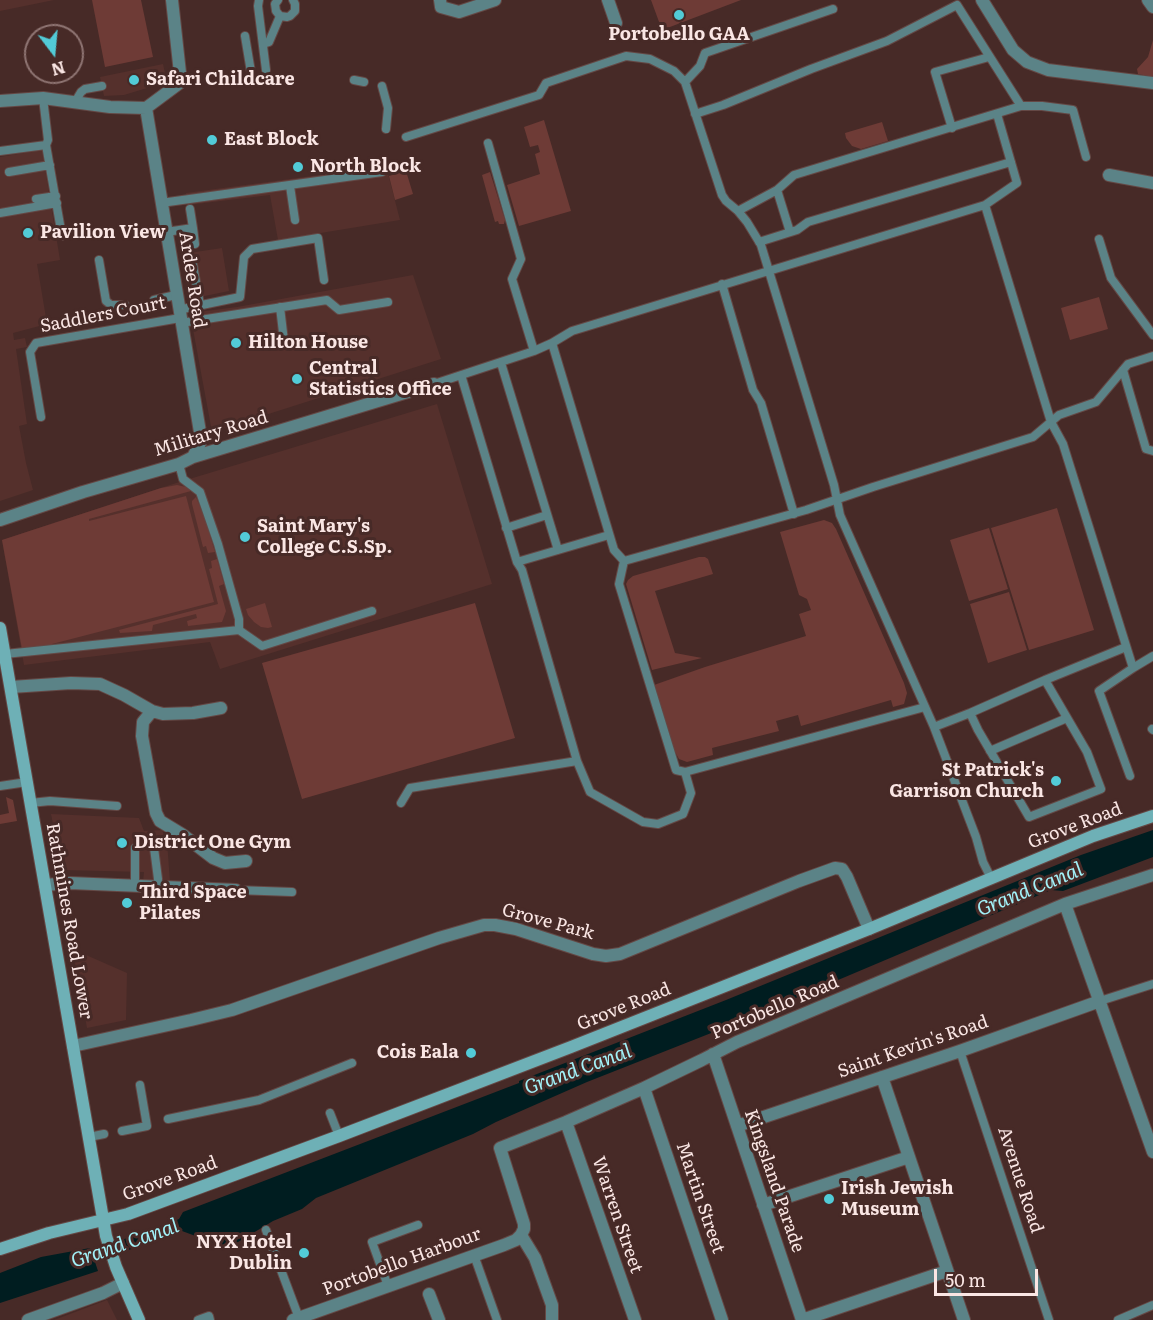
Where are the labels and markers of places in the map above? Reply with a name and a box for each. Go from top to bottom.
marker: Portobello GAA [672,8,686,22]
place label: Portobello GAA [608,24,750,46]
place label: Safari Childcare [146,69,295,91]
marker: Safari Childcare [127,73,141,87]
place label: East Block [224,129,319,151]
marker: East Block [205,133,219,147]
place label: North Block [310,156,421,178]
marker: North Block [291,160,305,174]
place label: Pavilion View [40,222,165,244]
marker: Pavilion View [21,226,35,240]
place label: Hilton House [248,332,368,354]
marker: Hilton House [229,336,243,350]
place label: Central Statistics Office [309,358,452,400]
marker: Central Statistics Office [290,372,304,386]
place label: Saint Mary's College C.S.Sp. [257,516,392,558]
marker: Saint Mary's College C.S.Sp. [238,530,252,544]
place label: St Patrick's Garrison Church [889,760,1044,802]
marker: St Patrick's Garrison Church [1049,774,1063,788]
place label: District One Gym [134,832,291,854]
marker: District One Gym [115,836,129,850]
place label: Third Space Pilates [139,882,247,924]
marker: Third Space Pilates [120,896,134,910]
place label: Cois Eala [377,1042,459,1064]
marker: Cois Eala [464,1046,478,1060]
place label: Irish Jewish Museum [841,1178,954,1220]
marker: Irish Jewish Museum [822,1192,836,1206]
place label: NYX Hotel Dublin [196,1232,292,1274]
marker: NYX Hotel Dublin [297,1246,311,1260]

